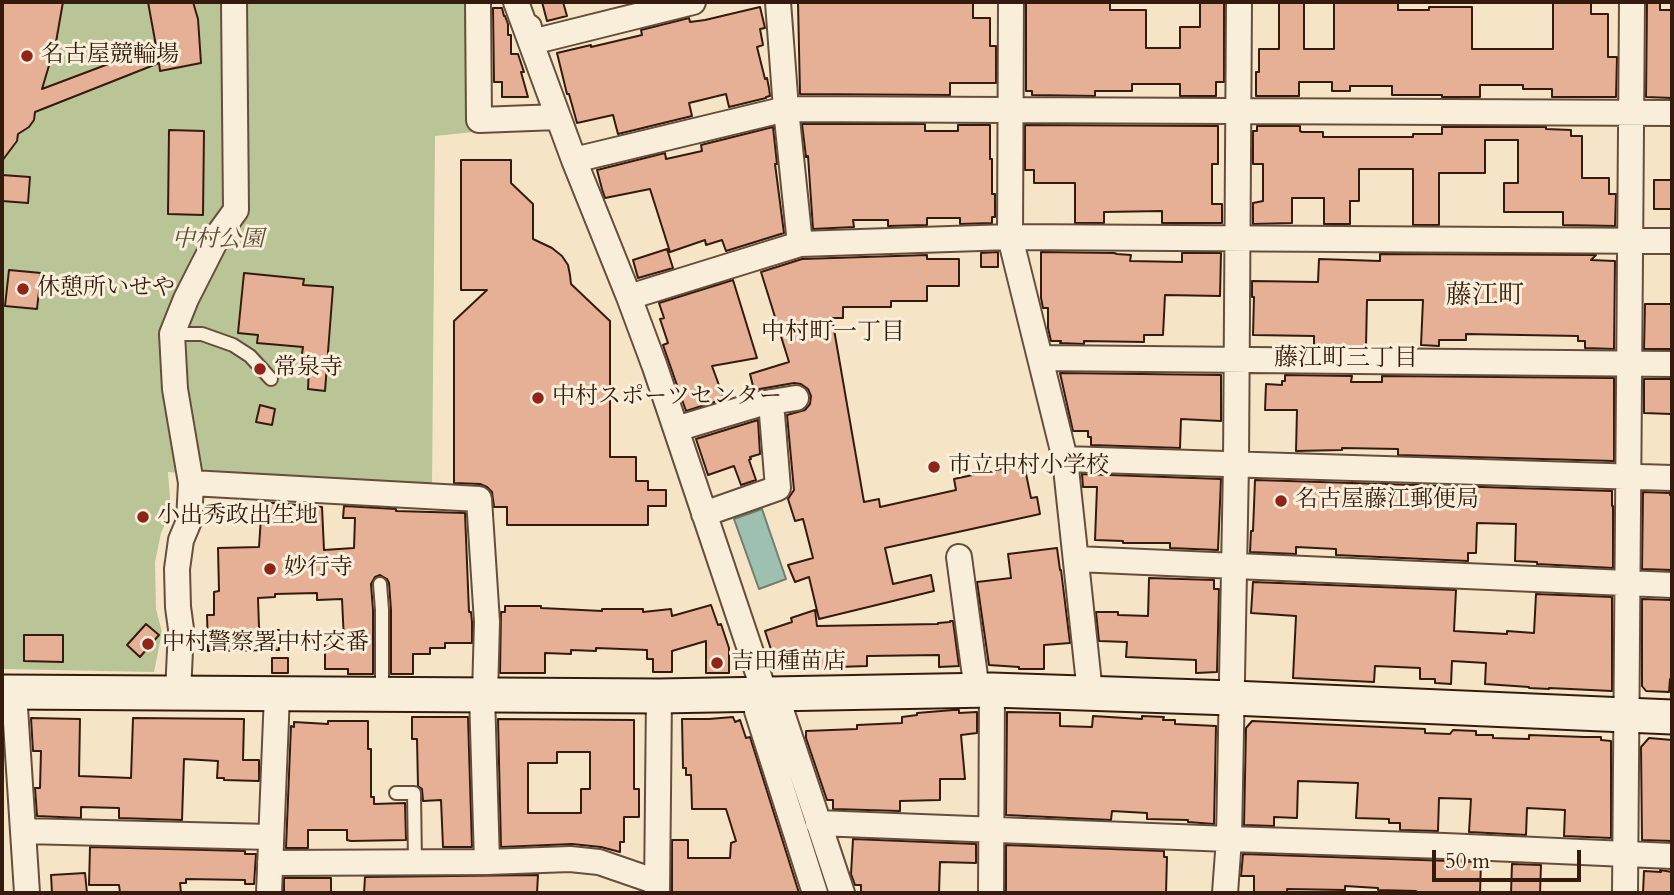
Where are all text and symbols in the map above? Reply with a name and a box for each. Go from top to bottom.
place label: 名古屋競輪場 [41,42,179,70]
marker: 名古屋競輪場 [19,48,35,64]
park label: 中村公園 [172,227,264,255]
place label: 休憩所いせや [37,275,175,303]
marker: 休憩所いせや [15,281,31,297]
district label: 藤江町 [1446,281,1524,313]
district label: 中村町一丁目 [761,319,905,347]
district label: 藤江町三丁目 [1274,345,1418,373]
place label: 常泉寺 [274,355,343,383]
marker: 常泉寺 [252,361,268,377]
place label: 中村スポーツセンター [552,384,782,412]
marker: 中村スポーツセンター [530,390,546,406]
place label: 市立中村小学校 [948,453,1109,481]
marker: 市立中村小学校 [926,459,942,475]
place label: 名古屋藤江郵便局 [1295,487,1479,515]
marker: 名古屋藤江郵便局 [1273,493,1289,509]
place label: 小出秀政出生地 [157,503,318,531]
marker: 小出秀政出生地 [135,509,151,525]
place label: 妙行寺 [284,555,353,583]
marker: 妙行寺 [262,561,278,577]
place label: 中村警察署中村交番 [162,630,369,658]
marker: 中村警察署中村交番 [140,636,156,652]
place label: 吉田種苗店 [731,649,846,677]
marker: 吉田種苗店 [709,655,725,671]
scale bar [1436,836,1585,880]
text: 50 m [1445,847,1490,876]

